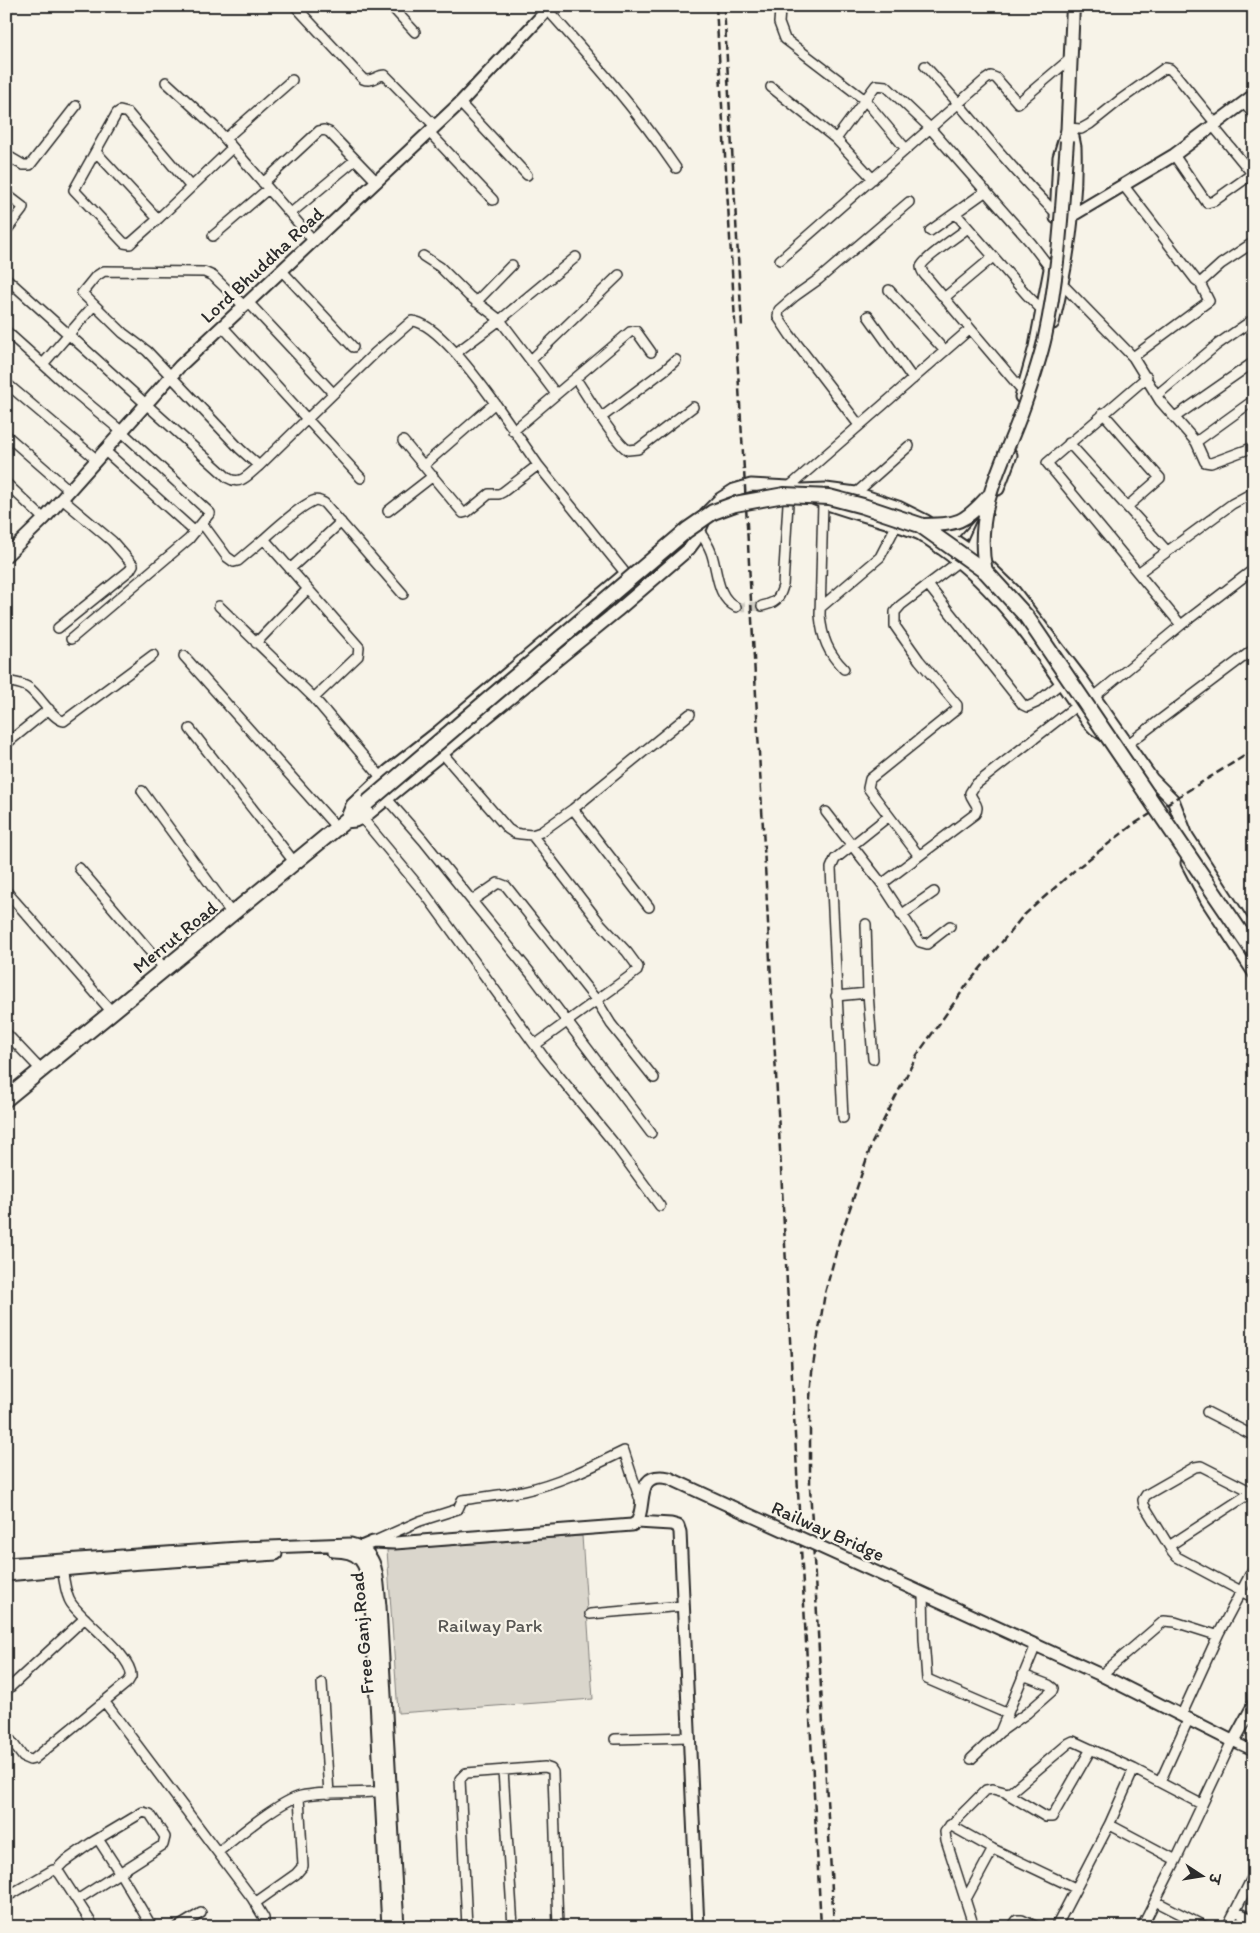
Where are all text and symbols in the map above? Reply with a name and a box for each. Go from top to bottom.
street label: Lord Bhuddha Road [196,202,329,328]
street label: Merrut Road [128,896,222,978]
street label: Railway Bridge [768,1496,888,1566]
street label: Free Ganj Road [345,1570,379,1695]
park label: Railway Park [437,1614,543,1637]
north arrow [1178,1850,1228,1900]
text: उ [1205,1870,1224,1887]

